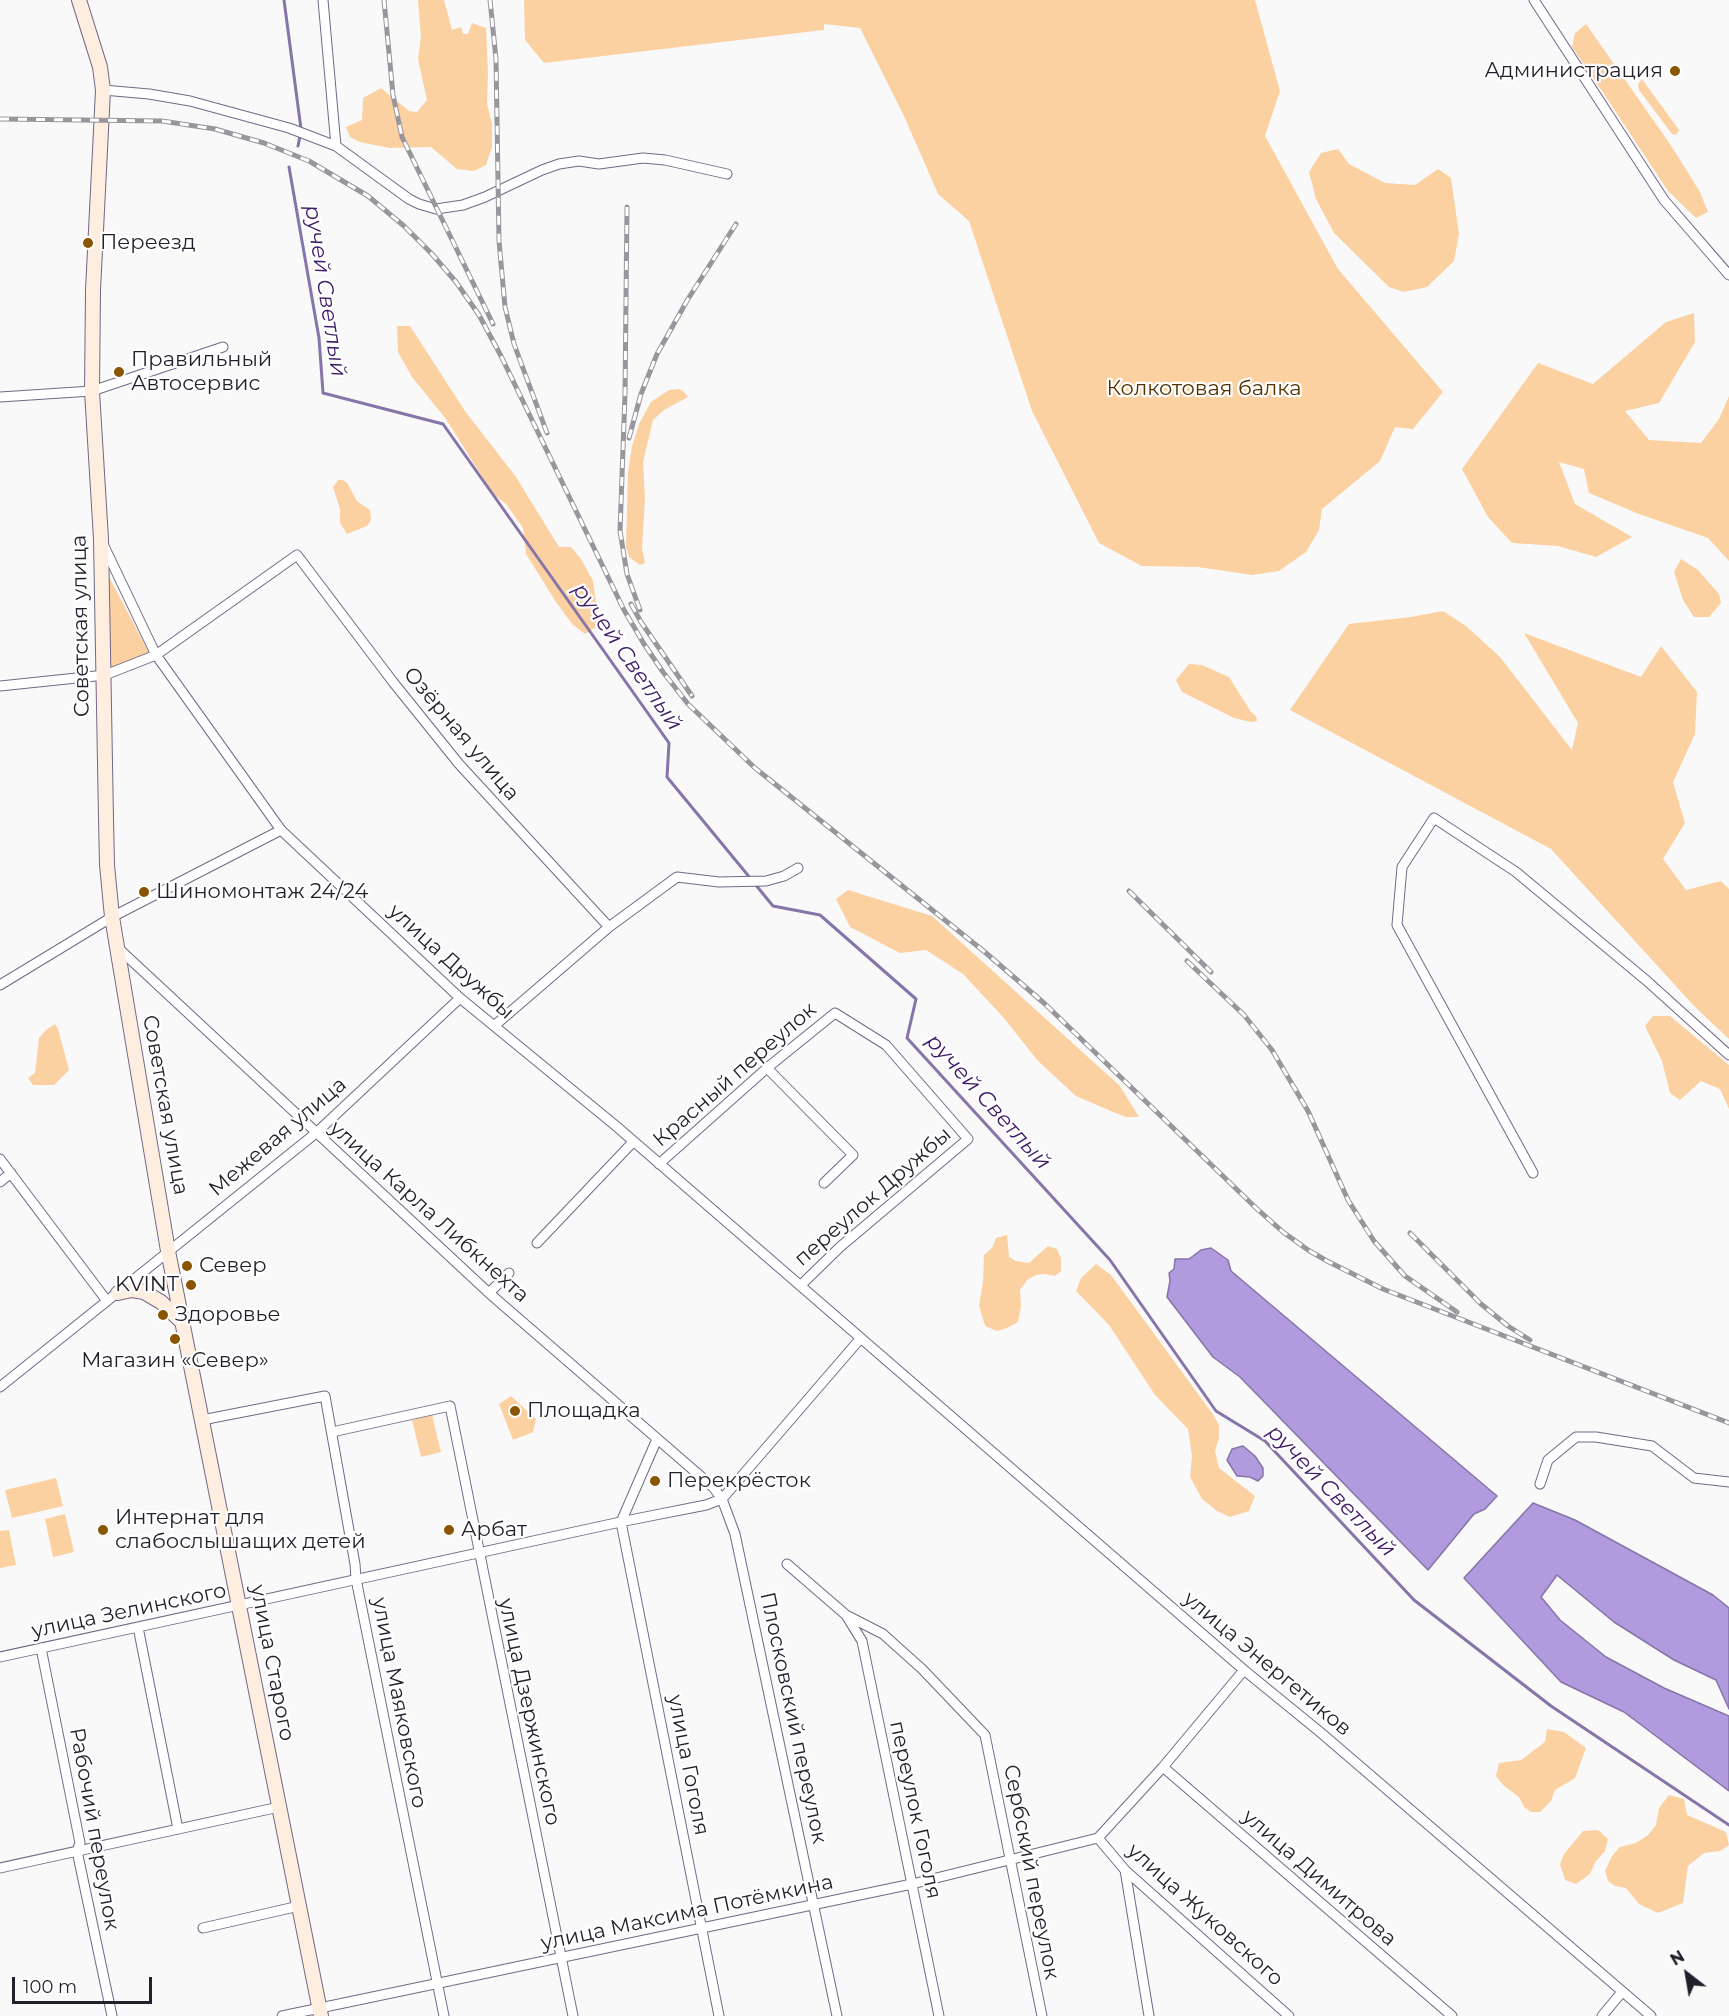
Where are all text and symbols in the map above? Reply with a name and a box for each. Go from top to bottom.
place label: Администрация [1484,58,1663,84]
marker: Администрация [1668,64,1682,78]
water label: ручей Светлый [298,203,352,379]
place label: Переезд [100,230,196,256]
marker: Переезд [81,236,95,250]
place label: Правильный Автосервис [131,347,272,397]
marker: Правильный Автосервис [112,365,126,379]
park label: Колкотовая балка [1106,376,1302,402]
street label: Советская улица [67,535,95,717]
water label: ручей Светлый [566,578,688,736]
street label: Озёрная улица [398,662,524,806]
place label: Шиномонтаж 24/24 [156,879,368,905]
marker: Шиномонтаж 24/24 [137,885,151,899]
street label: улица Дружбы [383,899,519,1025]
street label: Красный переулок [648,997,822,1153]
street label: Советская улица [137,1013,193,1197]
water label: ручей Светлый [920,1029,1056,1175]
street label: Межевая улица [204,1072,352,1202]
street label: улица Карла Либкнехта [324,1116,534,1308]
street label: переулок Дружбы [789,1122,957,1272]
place label: Север [199,1253,267,1279]
marker: Север [180,1259,194,1273]
place label: KVINT [115,1272,179,1298]
marker: KVINT [184,1278,198,1292]
place label: Здоровье [175,1302,280,1328]
marker: Здоровье [156,1308,170,1322]
marker: Магазин «Север» [168,1332,182,1346]
place label: Магазин «Север» [81,1348,269,1374]
place label: Площадка [527,1398,641,1424]
marker: Площадка [508,1404,522,1418]
water label: ручей Светлый [1261,1419,1401,1563]
place label: Перекрёсток [667,1468,811,1494]
marker: Перекрёсток [648,1474,662,1488]
place label: Интернат для слабослышащих детей [115,1505,366,1555]
place label: Арбат [461,1517,527,1543]
marker: Интернат для слабослышащих детей [96,1523,110,1537]
marker: Арбат [442,1523,456,1537]
street label: улица Зелинского [29,1578,229,1644]
street label: улица Старого [245,1583,299,1743]
street label: улица Энергетиков [1178,1586,1356,1742]
street label: Плосковский переулок [754,1590,832,1846]
street label: улица Маяковского [366,1596,432,1810]
street label: улица Дзержинского [493,1596,565,1828]
street label: улица Гоголя [662,1693,714,1837]
street label: переулок Гоголя [884,1719,946,1901]
street label: Рабочий переулок [64,1726,124,1932]
street label: Сербский переулок [998,1762,1064,1982]
street label: улица Димитрова [1237,1804,1401,1952]
street label: улица Жуковского [1122,1838,1288,1992]
street label: улица Максима Потёмкина [538,1870,836,1956]
north arrow [1657,1944,1717,2004]
text: N [1667,1947,1688,1970]
scale bar [15,1965,154,2003]
text: 100 m [23,1976,77,1998]

